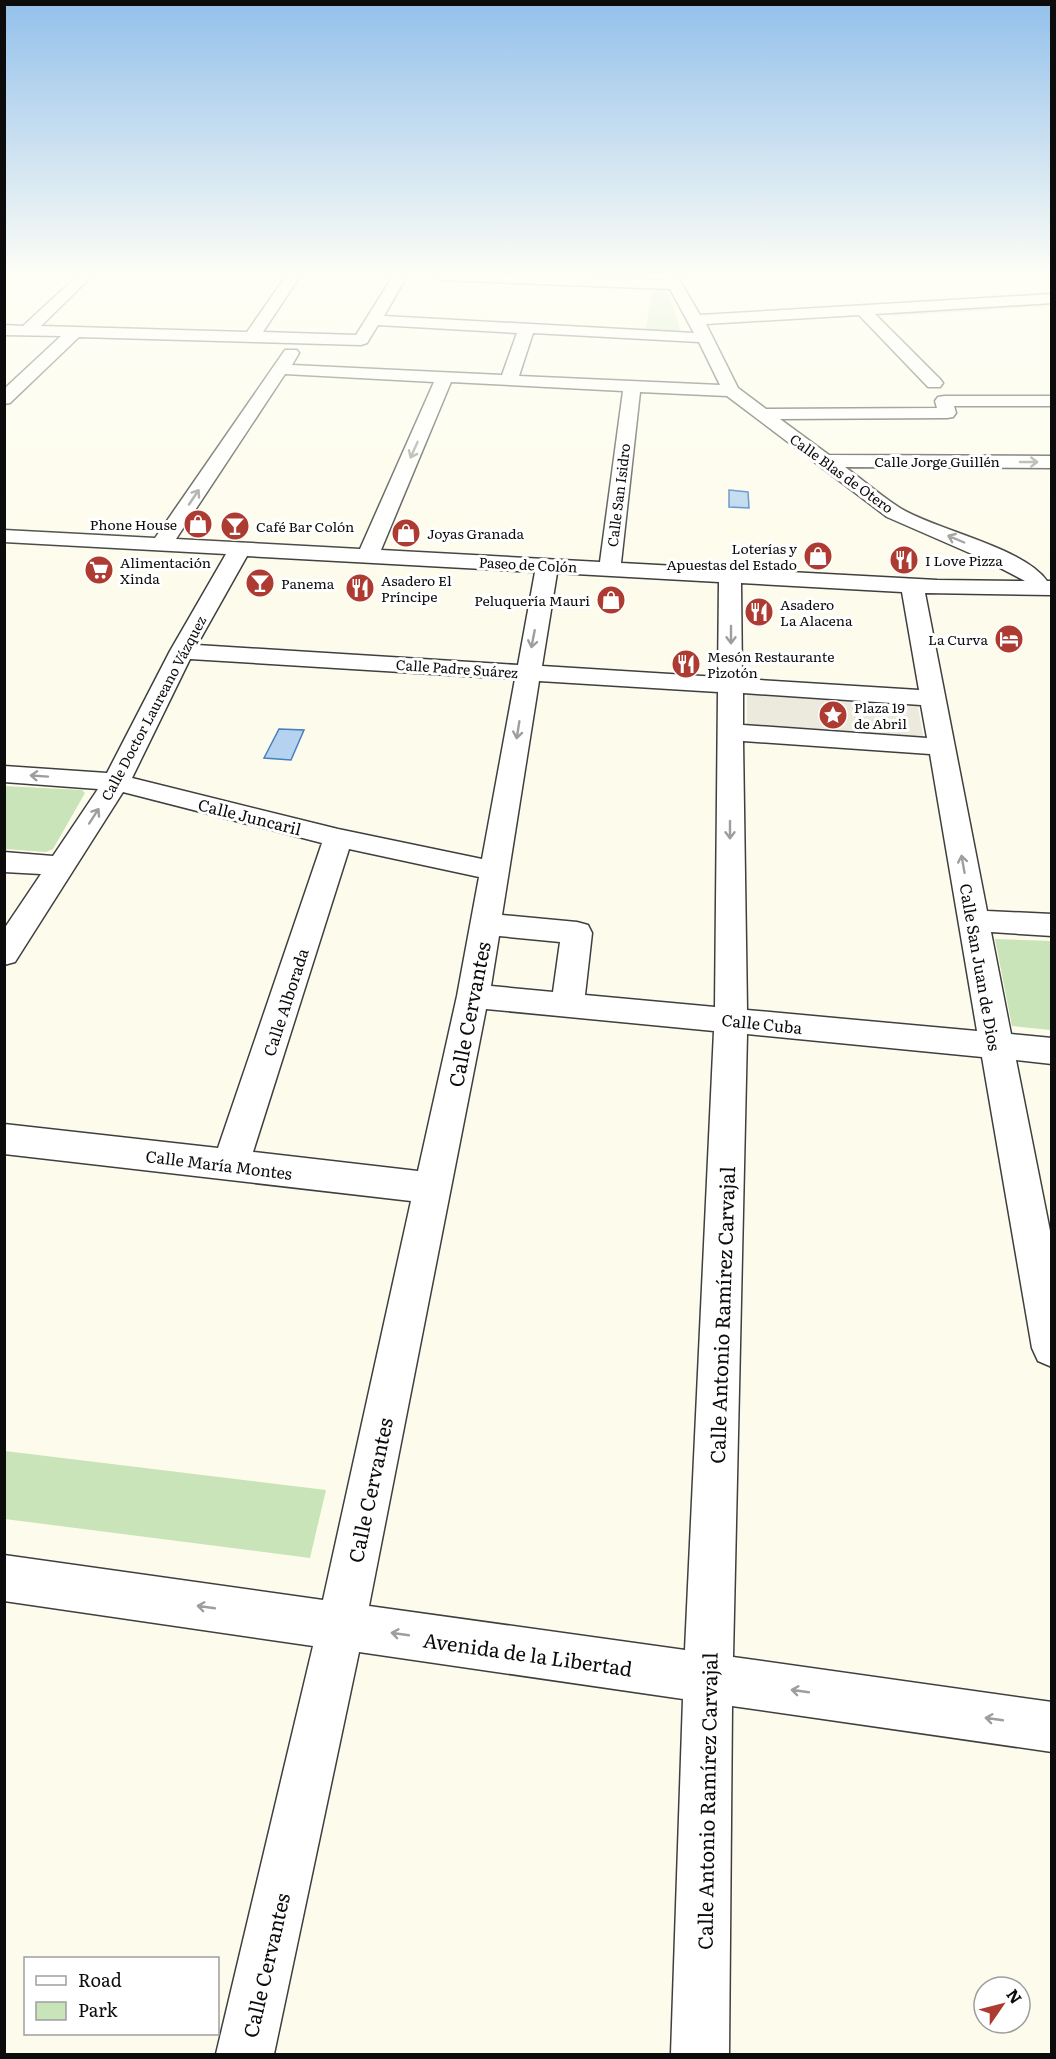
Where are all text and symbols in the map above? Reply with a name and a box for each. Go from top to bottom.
street label: Calle Blas de Otero [786,429,898,517]
one-way arrow [407,441,418,459]
street label: Calle San Isidro [602,442,634,548]
street label: Calle Jorge Guillén [874,451,1000,471]
one-way arrow [1018,456,1038,468]
one-way arrow [188,489,200,505]
shop icon: Phone House [182,508,214,540]
bar icon: Café Bar Colón [219,510,251,542]
place label: Phone House [90,514,177,534]
place label: Café Bar Colón [256,516,354,536]
shop icon: Joyas Granada [390,517,422,549]
place label: Joyas Granada [427,523,524,543]
one-way arrow [948,533,966,544]
place label: Loterías y Apuestas del Estado [667,538,798,574]
shop icon: Loterías y Apuestas del Estado [802,540,834,572]
restaurant icon: I Love Pizza [888,544,920,576]
place label: I Love Pizza [925,550,1003,570]
street label: Paseo de Colón [478,551,578,577]
place label: Alimentación Xinda [120,552,211,588]
supermarket icon: Alimentación Xinda [83,554,115,586]
bar icon: Panema [244,567,276,599]
place label: Asadero El Príncipe [381,570,452,606]
restaurant icon: Asadero El Príncipe [344,572,376,604]
place label: Panema [281,573,335,593]
shop icon: Peluquería Mauri [595,584,627,616]
place label: Peluquería Mauri [474,590,590,610]
place label: Asadero La Alacena [780,594,853,630]
restaurant icon: Asadero La Alacena [743,596,775,628]
street label: Calle Doctor Laureano Vázquez [96,612,210,804]
hotel icon: La Curva [993,623,1025,655]
one-way arrow [725,624,736,644]
one-way arrow [527,629,538,648]
place label: La Curva [928,629,988,649]
place label: Mesón Restaurante Pizotón [707,646,835,682]
restaurant icon: Mesón Restaurante Pizotón [670,648,702,680]
street label: Calle Padre Suárez [395,654,519,682]
place label: Plaza 19 de Abril [854,697,907,733]
place icon: Plaza 19 de Abril [817,699,849,731]
one-way arrow [512,719,523,739]
one-way arrow [30,770,50,781]
street label: Calle Juncaril [196,792,304,840]
one-way arrow [88,809,100,825]
one-way arrow [724,819,736,839]
one-way arrow [957,854,968,874]
street label: Calle San Juan de Dios [954,882,1008,1052]
street label: Calle Cervantes [439,939,497,1089]
street label: Calle Alborada [256,945,314,1059]
street label: Calle Cuba [721,1007,804,1039]
street label: Calle María Montes [144,1143,294,1185]
street label: Calle Antonio Ramírez Carvajal [701,1166,741,1464]
street label: Calle Cervantes [339,1415,399,1565]
one-way arrow [197,1601,217,1612]
street label: Avenida de la Libertad [422,1623,634,1683]
one-way arrow [390,1629,410,1640]
street label: Calle Antonio Ramírez Carvajal [688,1652,724,1950]
one-way arrow [791,1686,811,1697]
one-way arrow [984,1713,1004,1724]
street label: Calle Cervantes [234,1890,296,2040]
legend [24,1957,219,2035]
text: Road [78,1966,122,1993]
north arrow [972,1975,1032,2035]
text: N [1001,1983,1029,2008]
text: Park [78,1996,119,2023]

